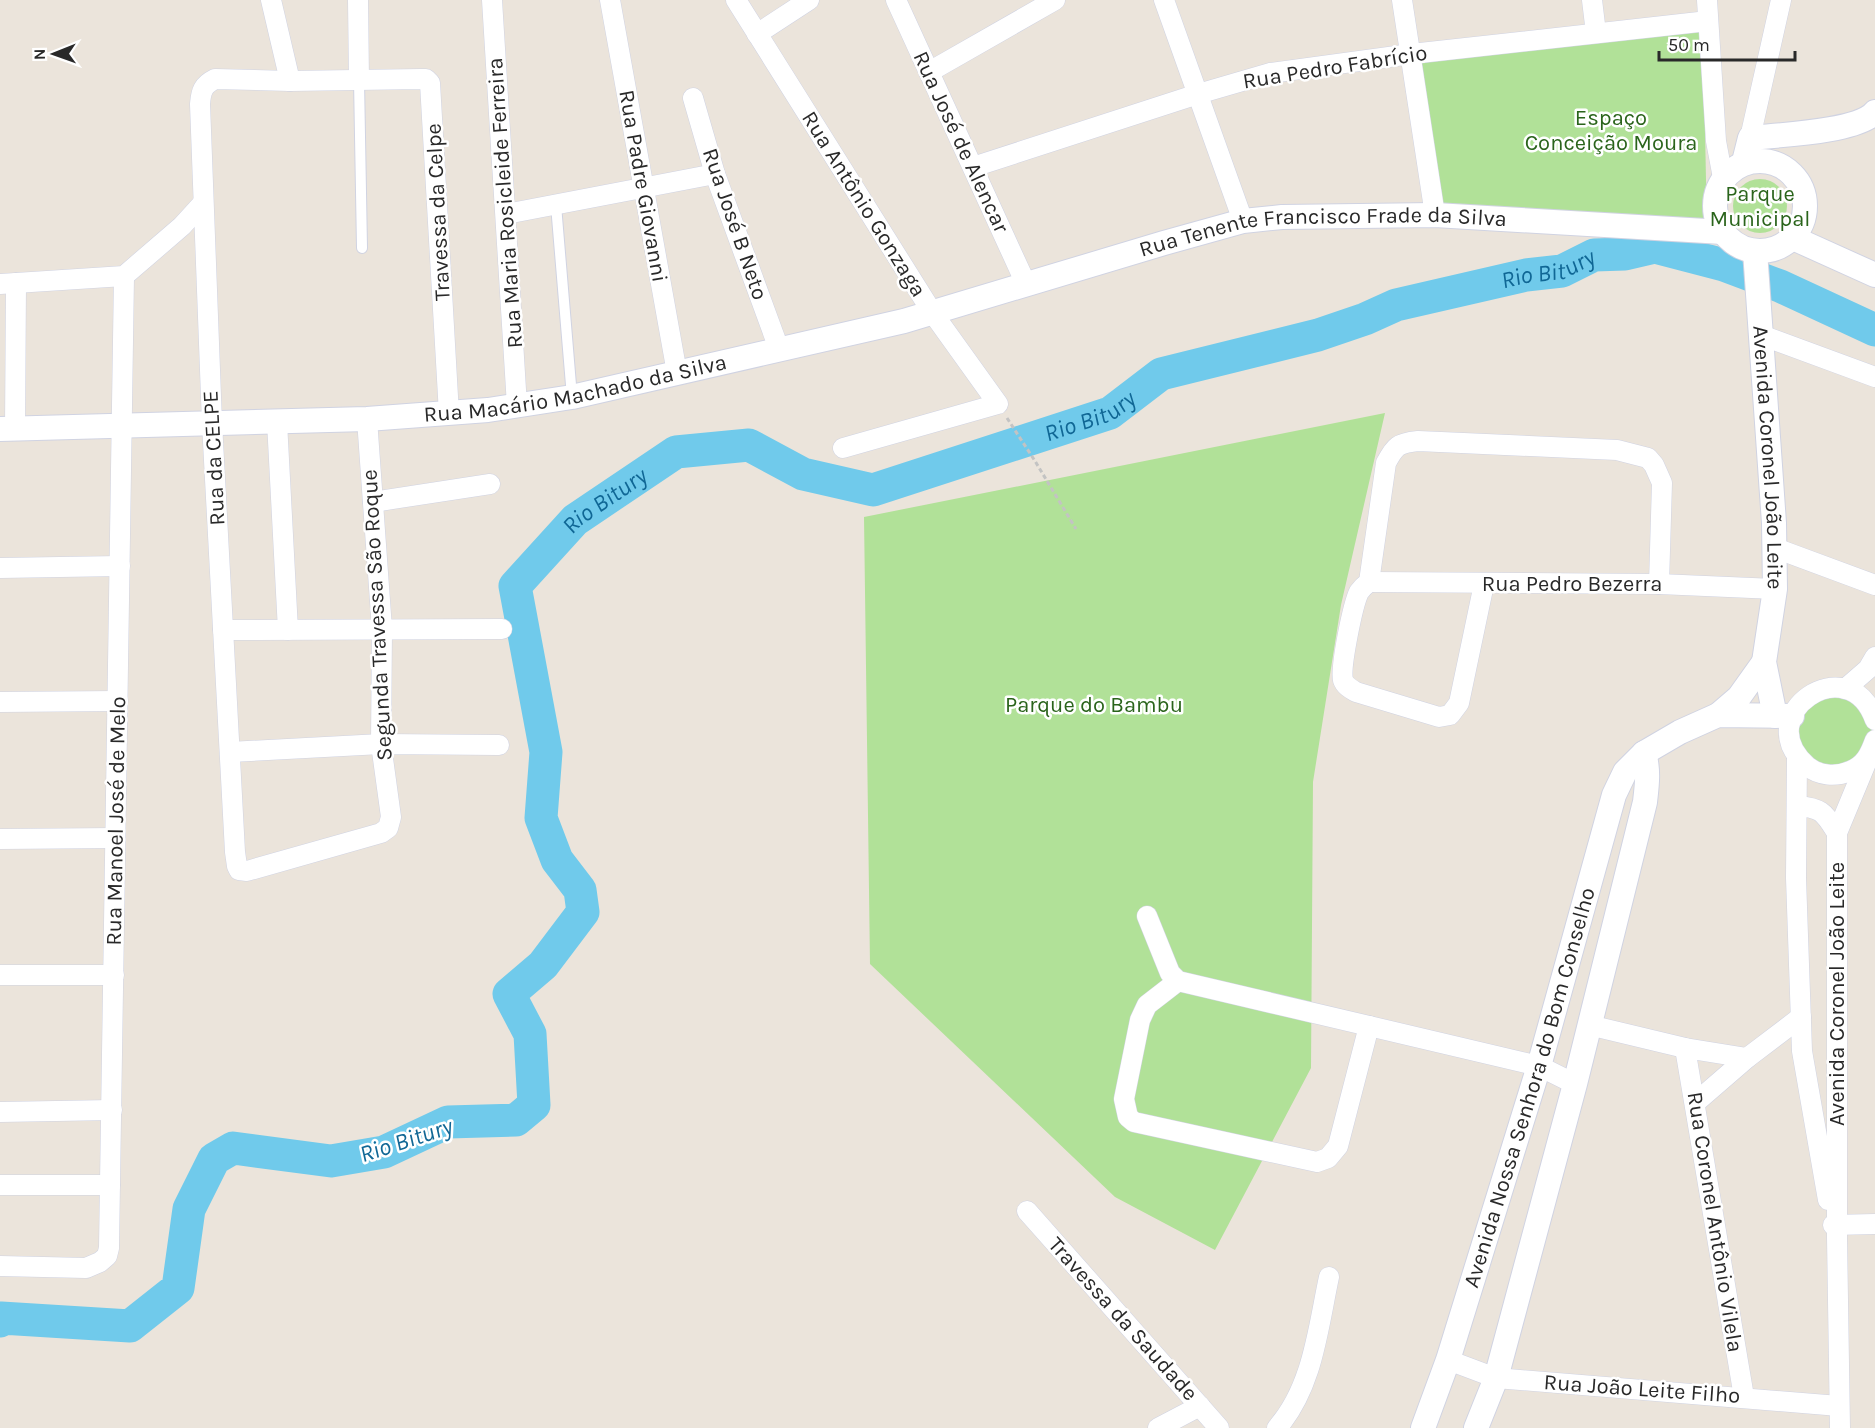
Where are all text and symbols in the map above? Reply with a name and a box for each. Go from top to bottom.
north arrow [24,24,84,84]
scale bar [1659,24,1796,62]
text: 50 m [1668,34,1710,56]
street label: Rua Pedro Fabrício [1241,40,1429,94]
street label: Rua José de Alencar [907,47,1015,237]
text: N [30,48,49,60]
street label: Rua Maria Rosicleide Ferreira [482,57,528,349]
street label: Rua Padre Giovanni [613,88,673,284]
park label: Espaço Conceição Moura [1525,105,1697,156]
street label: Rua Antônio Gonzaga [796,106,932,302]
street label: Travessa da Celpe [420,123,456,301]
street label: Rua José B Neto [697,145,773,303]
park label: Parque Municipal [1710,181,1810,232]
street label: Rua Tenente Francisco Frade da Silva [1136,202,1508,263]
water label: Rio Bitury [1498,243,1600,294]
street label: Avenida Coronel João Leite [1747,325,1788,590]
street label: Rua Macário Machado da Silva [423,349,729,428]
water label: Rio Bitury [1041,384,1141,447]
street label: Rua da CELPE [197,390,231,526]
water label: Rio Bitury [556,461,653,539]
street label: Segunda Travessa São Roque [356,469,398,761]
street label: Rua Pedro Bezerra [1482,571,1662,597]
park label: Parque do Bambu [1005,692,1183,718]
street label: Rua Manoel José de Melo [101,696,131,946]
street label: Avenida Coronel João Leite [1824,862,1850,1126]
street label: Avenida Nossa Senhora do Bom Conselho [1458,884,1601,1291]
street label: Rua Coronel Antônio Vilela [1682,1090,1748,1354]
water label: Rio Bitury [356,1112,457,1168]
street label: Travessa da Saudade [1043,1232,1203,1406]
street label: Rua João Leite Filho [1543,1369,1741,1409]

